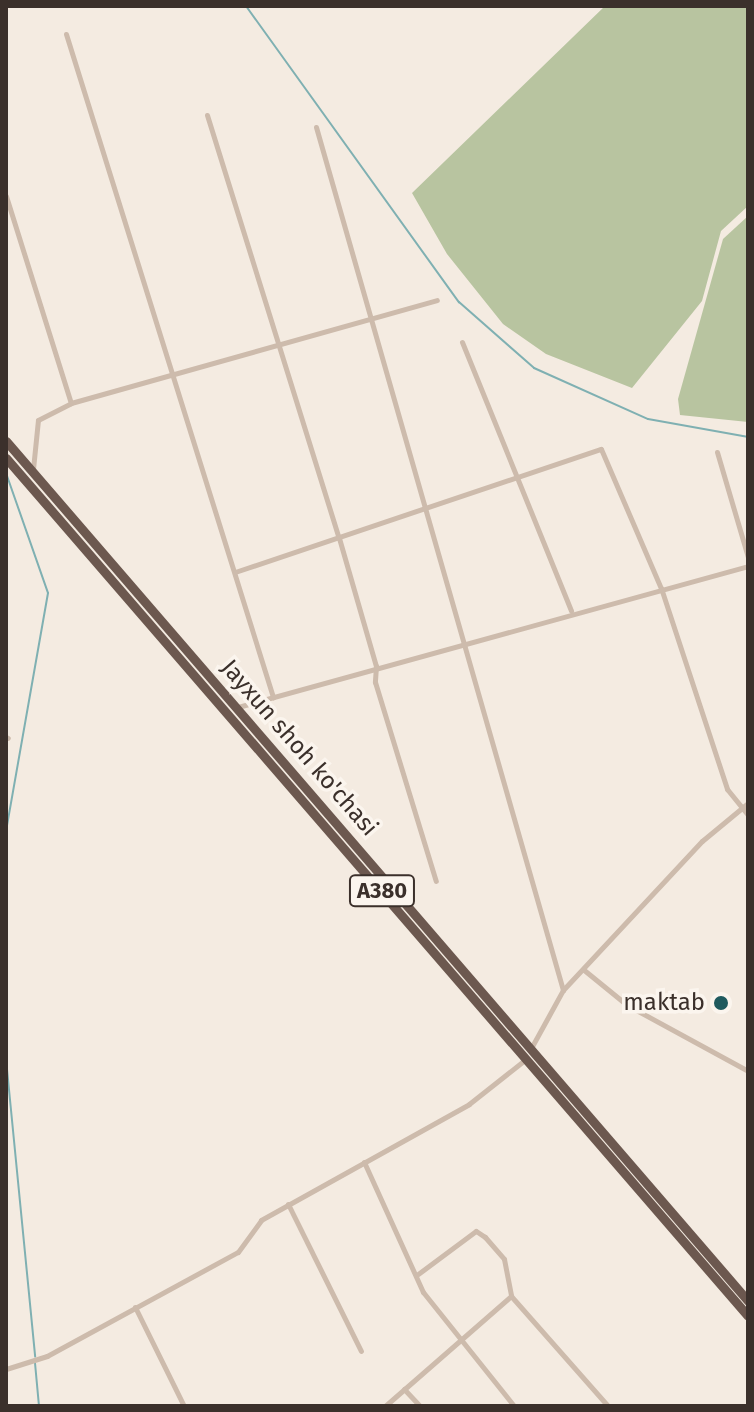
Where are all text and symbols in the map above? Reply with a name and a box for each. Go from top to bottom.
street label: Jayxun shoh ko'chasi [214,654,384,842]
road number: A380 [348,873,416,909]
place label: maktab [623,989,705,1017]
marker: maktab [712,994,730,1012]

